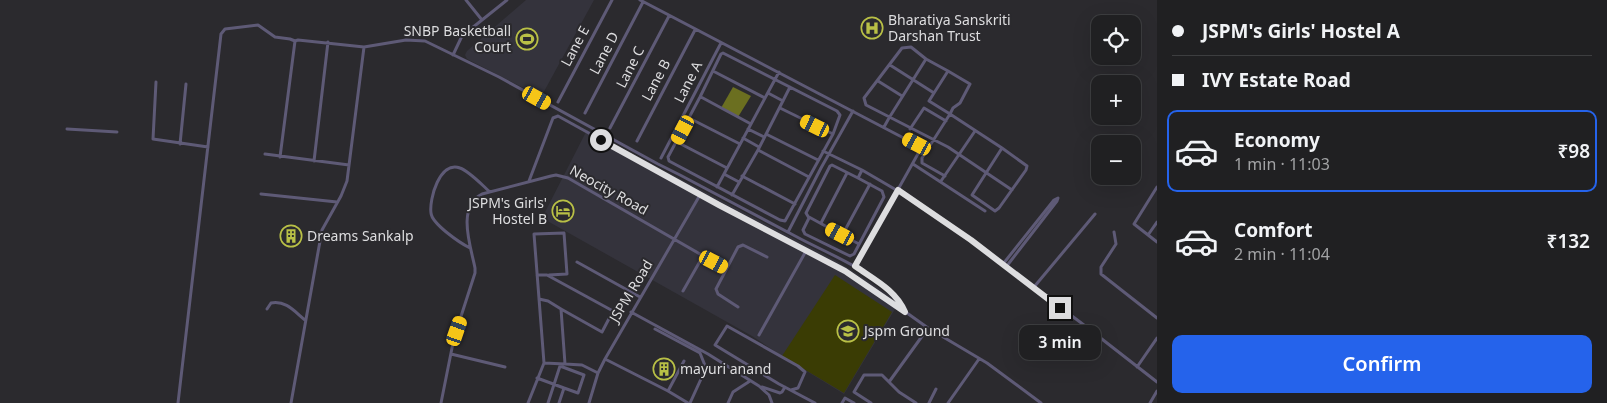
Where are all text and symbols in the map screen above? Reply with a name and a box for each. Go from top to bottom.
place label: Bharatiya Sanskriti Darshan Trust [888,10,1011,45]
map controls [1091,15,1141,185]
button: locate [1091,15,1141,65]
hospital icon: Bharatiya Sanskriti Darshan Trust [860,16,884,40]
text: JSPM's Girls' Hostel A [1202,18,1400,44]
place label: SNBP Basketball Court [404,21,511,56]
street label: Lane E [556,22,593,69]
sports icon: SNBP Basketball Court [515,27,539,51]
street label: Lane D [584,28,623,77]
street label: Lane C [611,43,648,91]
street label: Lane B [637,56,674,104]
street label: Lane A [669,58,706,106]
text: IVY Estate Road [1202,67,1351,93]
button: + [1091,75,1141,125]
car [520,84,553,112]
car [669,113,696,147]
car [798,113,831,139]
text: Economy [1234,127,1320,153]
route start [590,129,612,151]
icon: car [1174,129,1219,174]
car [900,130,933,158]
button: − [1091,135,1141,185]
text: ₹98 [1557,138,1590,164]
text: 1 min · 11:03 [1234,153,1330,175]
street label: Neocity Road [567,160,652,219]
place label: JSPM's Girls' Hostel B [466,193,547,228]
hotel icon: JSPM's Girls' Hostel B [551,199,575,223]
text: Comfort [1234,217,1313,243]
icon: car [1174,219,1219,264]
car [823,220,856,248]
building icon: Dreams Sankalp [279,224,303,248]
place label: Dreams Sankalp [307,226,414,245]
text: ₹132 [1547,228,1590,254]
text: 2 min · 11:04 [1234,243,1330,265]
car [697,248,730,276]
street label: JSPM Road [603,256,657,327]
route end [1049,297,1071,319]
car [445,314,468,348]
school or university icon: Jspm Ground [836,319,860,343]
place label: Jspm Ground [862,321,950,340]
callout: 3 min [1019,326,1101,360]
text: 3 min [1038,331,1082,353]
button: Confirm [1172,335,1592,393]
building icon: mayuri anand [652,357,676,381]
place label: mayuri anand [680,359,771,378]

